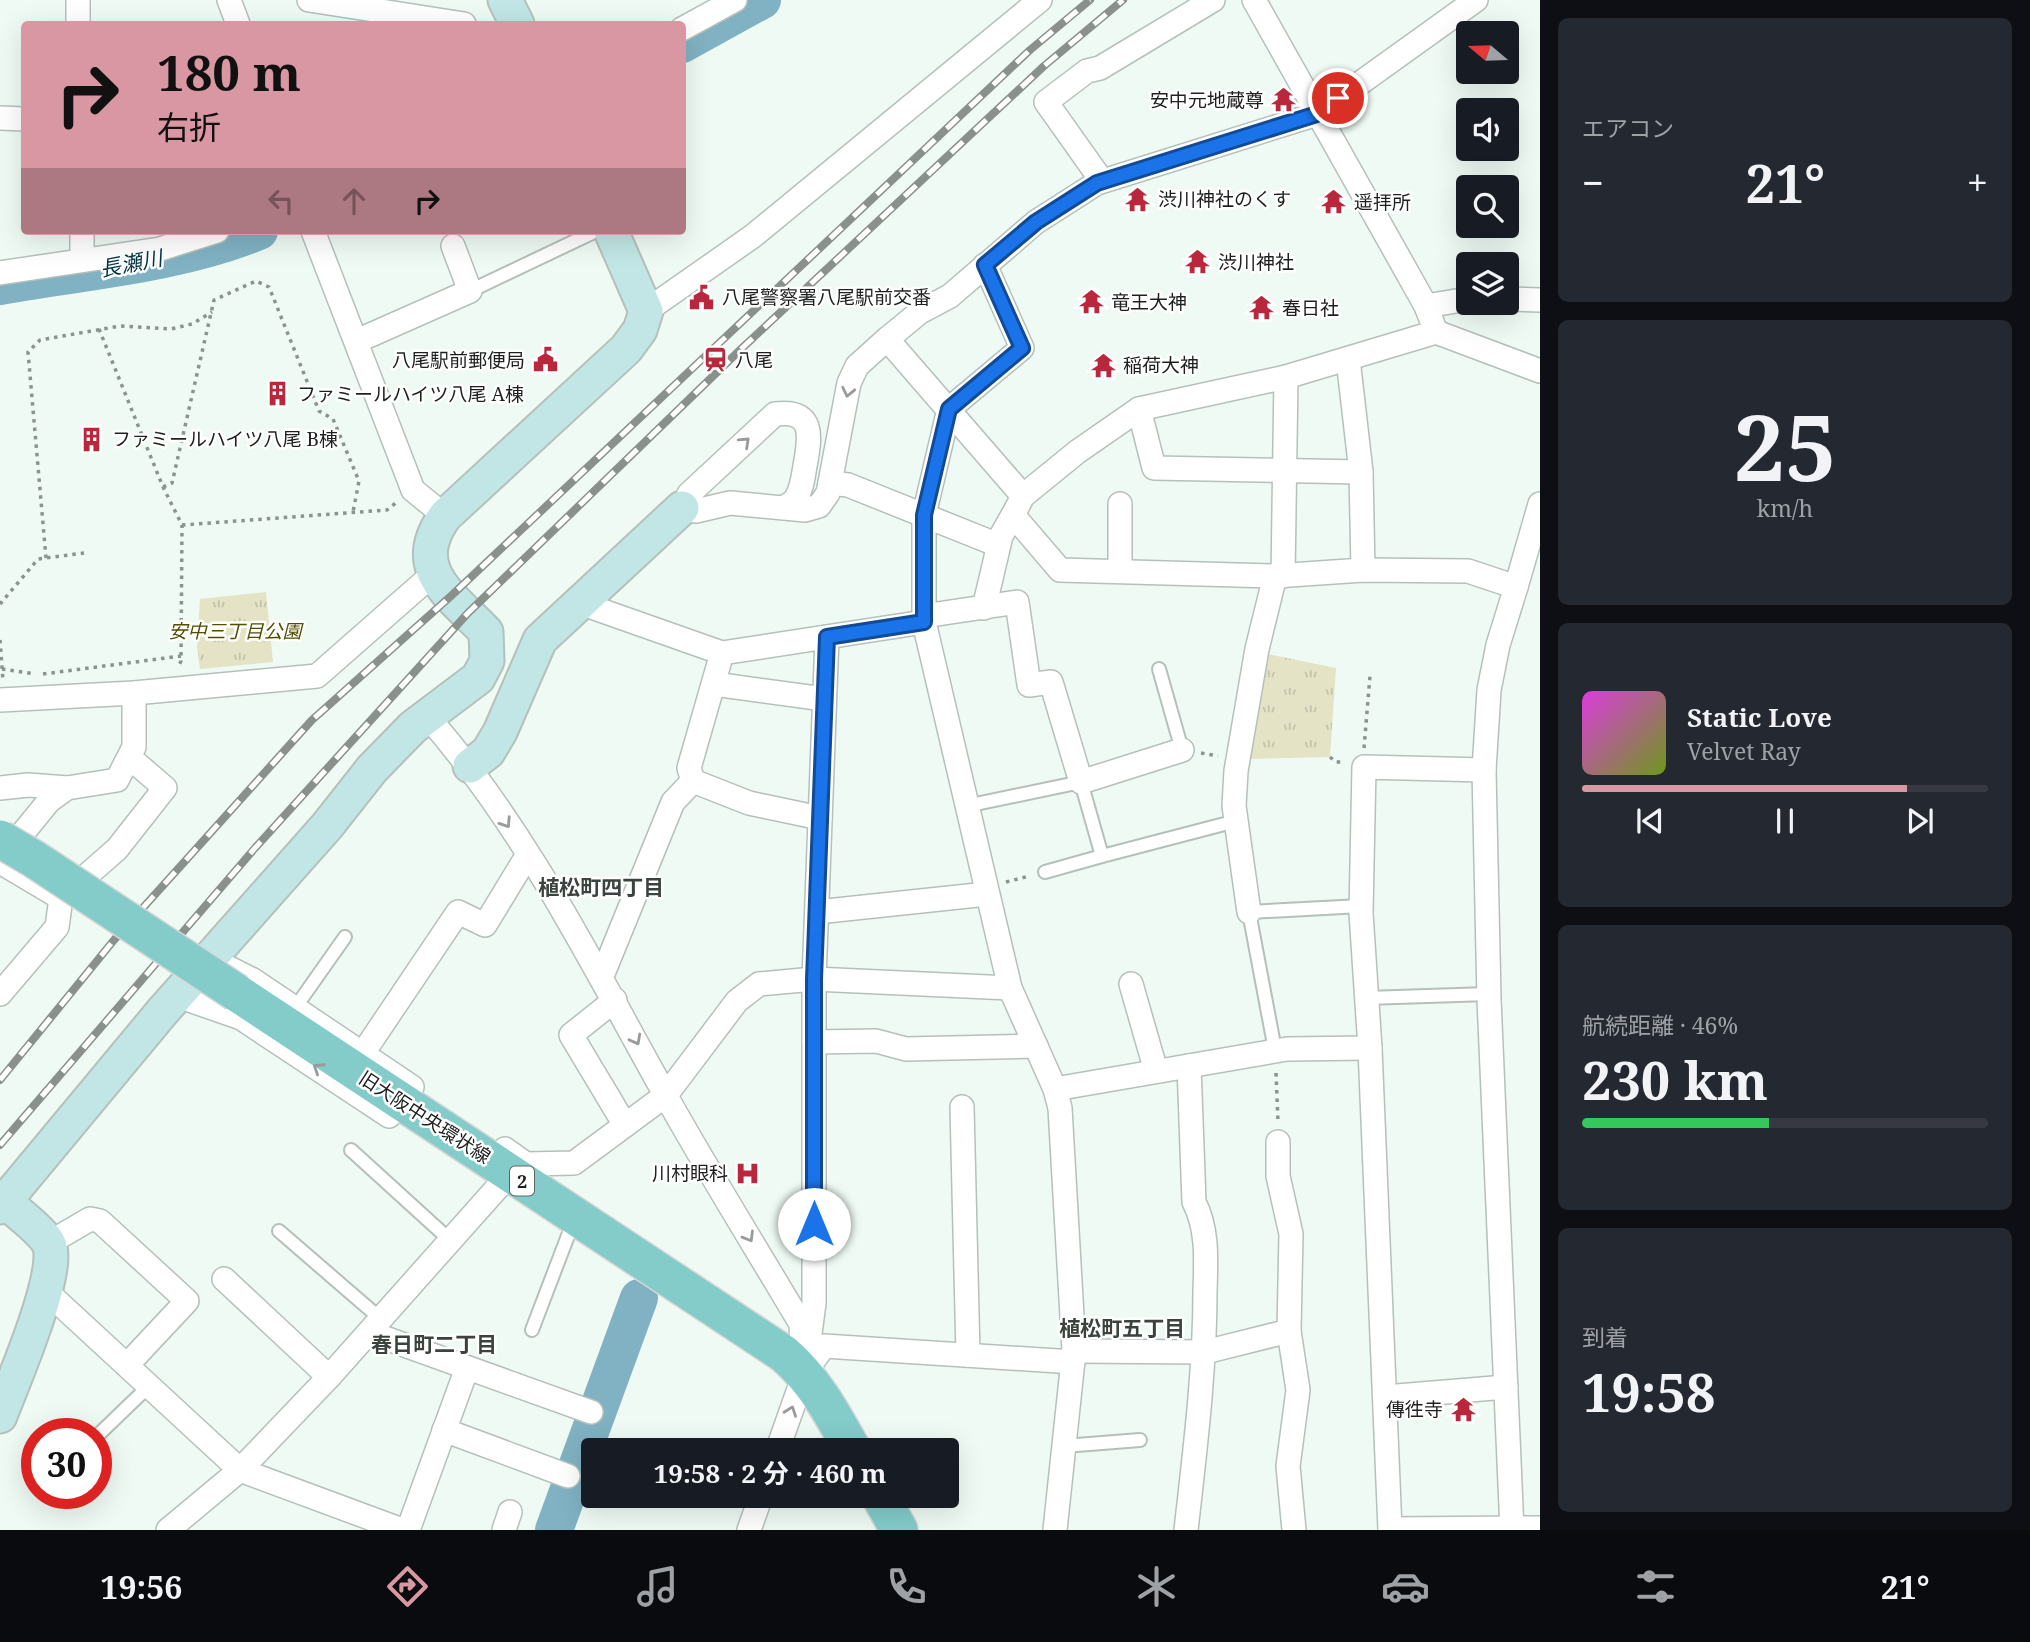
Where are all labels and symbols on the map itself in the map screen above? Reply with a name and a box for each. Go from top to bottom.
north arrow [1456,21,1519,84]
pin [1308,68,1368,128]
temple icon: 安中元地蔵尊 [1270,86,1298,114]
place label: 安中元地蔵尊 [1150,87,1264,113]
temple icon: 渋川神社のくす [1124,185,1152,213]
place label: 渋川神社のくす [1158,186,1291,212]
temple icon: 遥拝所 [1320,188,1348,216]
place label: 遥拝所 [1354,189,1411,215]
water label: 長瀬川 [97,243,167,283]
temple icon: 渋川神社 [1184,248,1212,276]
place label: 渋川神社 [1218,249,1294,275]
public building icon: 八尾警察署八尾駅前交番 [688,283,716,311]
place label: 八尾警察署八尾駅前交番 [722,284,931,310]
temple icon: 竜王大神 [1077,288,1105,316]
place label: 竜王大神 [1111,289,1187,315]
temple icon: 春日社 [1248,294,1276,322]
place label: 春日社 [1282,295,1339,321]
public building icon: 八尾駅前郵便局 [531,346,559,374]
station icon: 八尾 [701,346,729,374]
place label: 八尾駅前郵便局 [392,347,525,373]
place label: 八尾 [735,347,773,373]
temple icon: 稲荷大神 [1089,351,1117,379]
place label: 稲荷大神 [1123,352,1199,378]
building icon: ファミールハイツ八尾 A棟 [263,380,291,408]
place label: ファミールハイツ八尾 A棟 [297,381,524,407]
one-way arrow [841,386,856,398]
building icon: ファミールハイツ八尾 B棟 [78,425,106,453]
place label: ファミールハイツ八尾 B棟 [112,426,338,452]
one-way arrow [737,438,750,450]
park label: 安中三丁目公園 [168,618,304,644]
one-way arrow [498,816,511,829]
district label: 植松町四丁目 [538,873,664,901]
one-way arrow [628,1032,641,1045]
one-way arrow [313,1064,326,1077]
street label: 旧大阪中央環状線 [354,1065,496,1169]
hospital icon: 川村眼科 [734,1159,762,1187]
place label: 川村眼科 [652,1160,728,1186]
road number: 2 [510,1166,534,1196]
position arrow [777,1187,851,1261]
one-way arrow [741,1229,754,1242]
district label: 植松町五丁目 [1059,1314,1185,1342]
district label: 春日町二丁目 [371,1330,497,1358]
temple icon: 傳徃寺 [1449,1395,1477,1423]
place label: 傳徃寺 [1386,1396,1443,1422]
one-way arrow [783,1406,797,1418]
speed limit sign: 30 [21,1418,112,1509]

